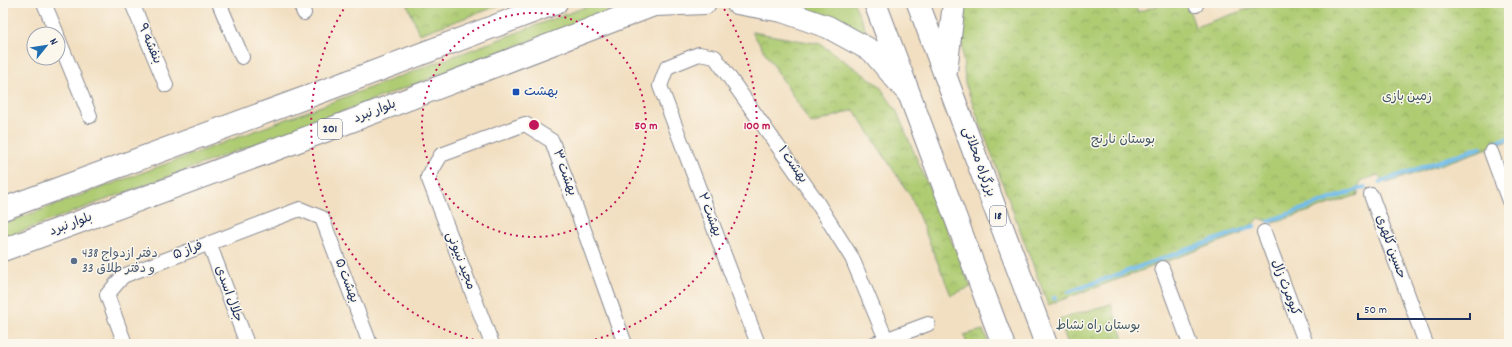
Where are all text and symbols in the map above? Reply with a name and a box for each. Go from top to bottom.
street label: بنفشه ۹ [132,21,166,67]
north arrow [26,26,66,66]
text: N [45,36,61,49]
place label: بهشت [524,83,558,102]
marker: بهشت [511,87,521,97]
park label: زمین بازی [1382,88,1432,107]
street label: بلوار نبرد [351,95,399,129]
centre of rings [527,118,541,132]
text: 50 m [634,118,658,135]
text: 100 m [744,118,770,135]
road number: 201 [318,119,342,139]
street label: بزرگراه محلاتی [957,124,999,200]
park label: بوستان نارنج [1091,131,1155,150]
street label: بهشت ۱ [772,142,812,188]
street label: بهشت ۳ [547,147,581,199]
street label: بهشت ۲ [692,190,726,240]
road number: 18 [990,206,1006,226]
street label: بلوار نبرد [47,208,95,242]
street label: حسین کلهری [1370,212,1410,282]
street label: مجید نبیونی [440,229,480,293]
street label: فراز ۵ [170,237,206,265]
place label: دفتر ازدواج 438 و دفتر طلاق 33 [82,245,158,279]
marker: دفتر ازدواج 438 و دفتر طلاق 33 [69,256,79,266]
street label: بهشت ۵ [329,256,363,306]
street label: کیومرث زال [1266,257,1305,319]
street label: جلال اسدی [209,263,247,325]
scale bar [1358,295,1470,321]
text: 50 m [1364,302,1387,319]
park label: بوستان راه نشاط [1056,317,1140,336]

